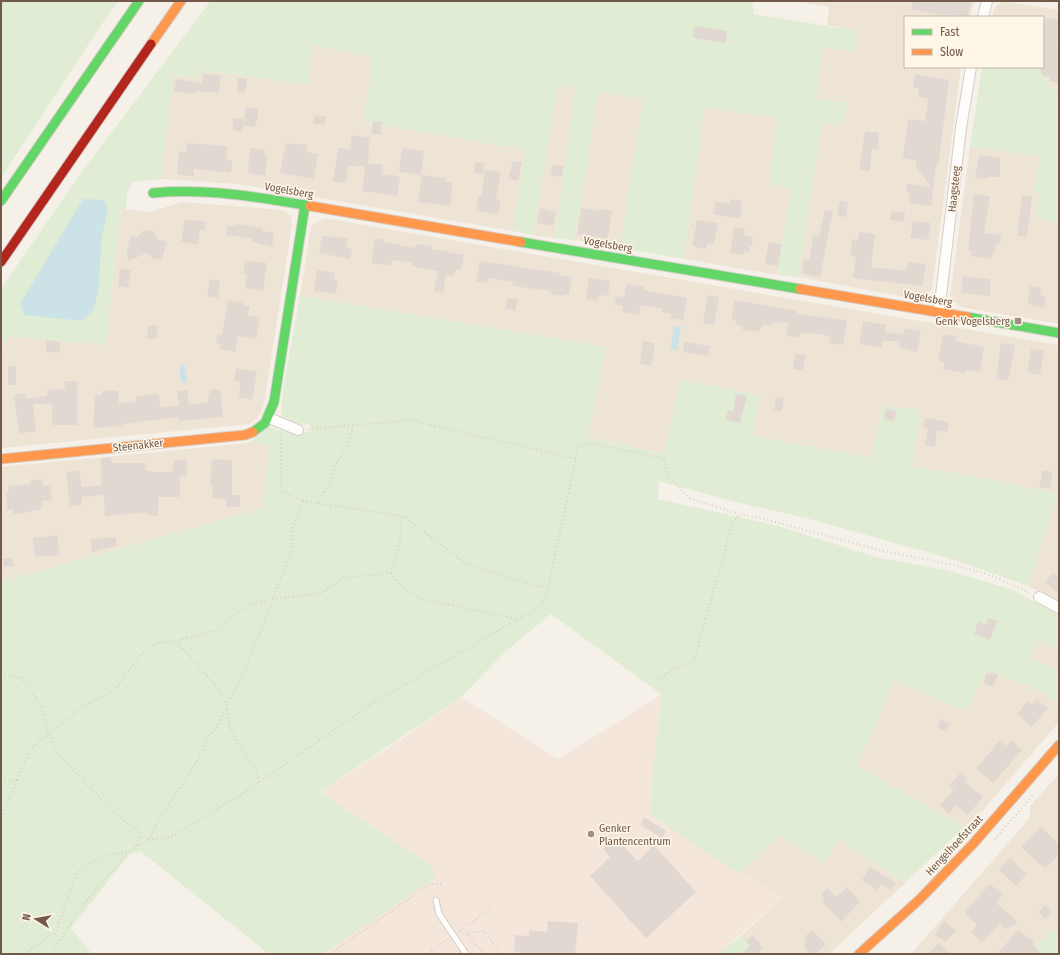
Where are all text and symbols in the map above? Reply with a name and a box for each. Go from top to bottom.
legend [904,16,1044,68]
text: Fast [940,25,959,39]
text: Slow [940,45,963,59]
street label: Haagsteeg [946,164,963,213]
street label: Vogelsberg [264,180,315,201]
street label: Vogelsberg [583,234,634,255]
street label: Vogelsberg [903,288,954,309]
place label: Genk Vogelsberg [935,315,1011,328]
marker: Genk Vogelsberg [1013,316,1023,326]
street label: Steenakker [112,436,164,455]
street label: Hengelhoefstraat [923,812,986,878]
place label: Genker Plantencentrum [599,822,671,848]
marker: Genker Plantencentrum [586,829,596,839]
north arrow [16,899,56,939]
text: N [20,913,34,922]

